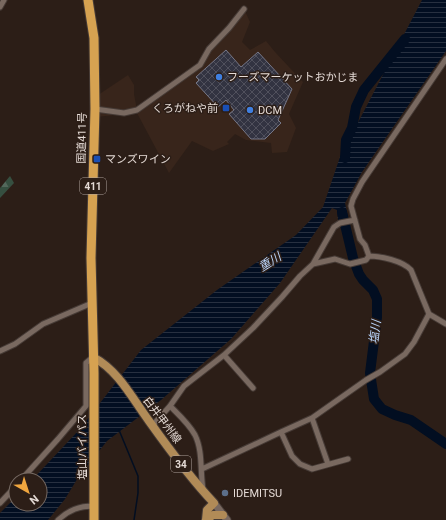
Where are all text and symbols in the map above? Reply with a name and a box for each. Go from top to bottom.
place label: フーズマーケットおかじま [227,71,358,84]
marker: フーズマーケットおかじま [214,72,224,82]
place label: くろがねや前 [152,102,218,115]
marker: くろがねや前 [221,103,231,113]
place label: DCM [258,104,282,117]
marker: DCM [245,105,255,115]
street label: 国道411号 [75,112,89,164]
place label: マンズワイン [105,153,171,166]
marker: マンズワイン [92,154,102,164]
road number: 411 [80,178,106,194]
water label: 重川 [256,249,286,274]
water label: 塩川 [367,317,384,345]
street label: 白井甲州線 [140,394,184,446]
street label: 塩山バイパス [76,414,89,480]
road number: 34 [171,456,191,472]
north arrow [8,472,48,512]
place label: IDEMITSU [233,487,282,500]
marker: IDEMITSU [220,488,230,498]
text: N [27,492,41,507]

